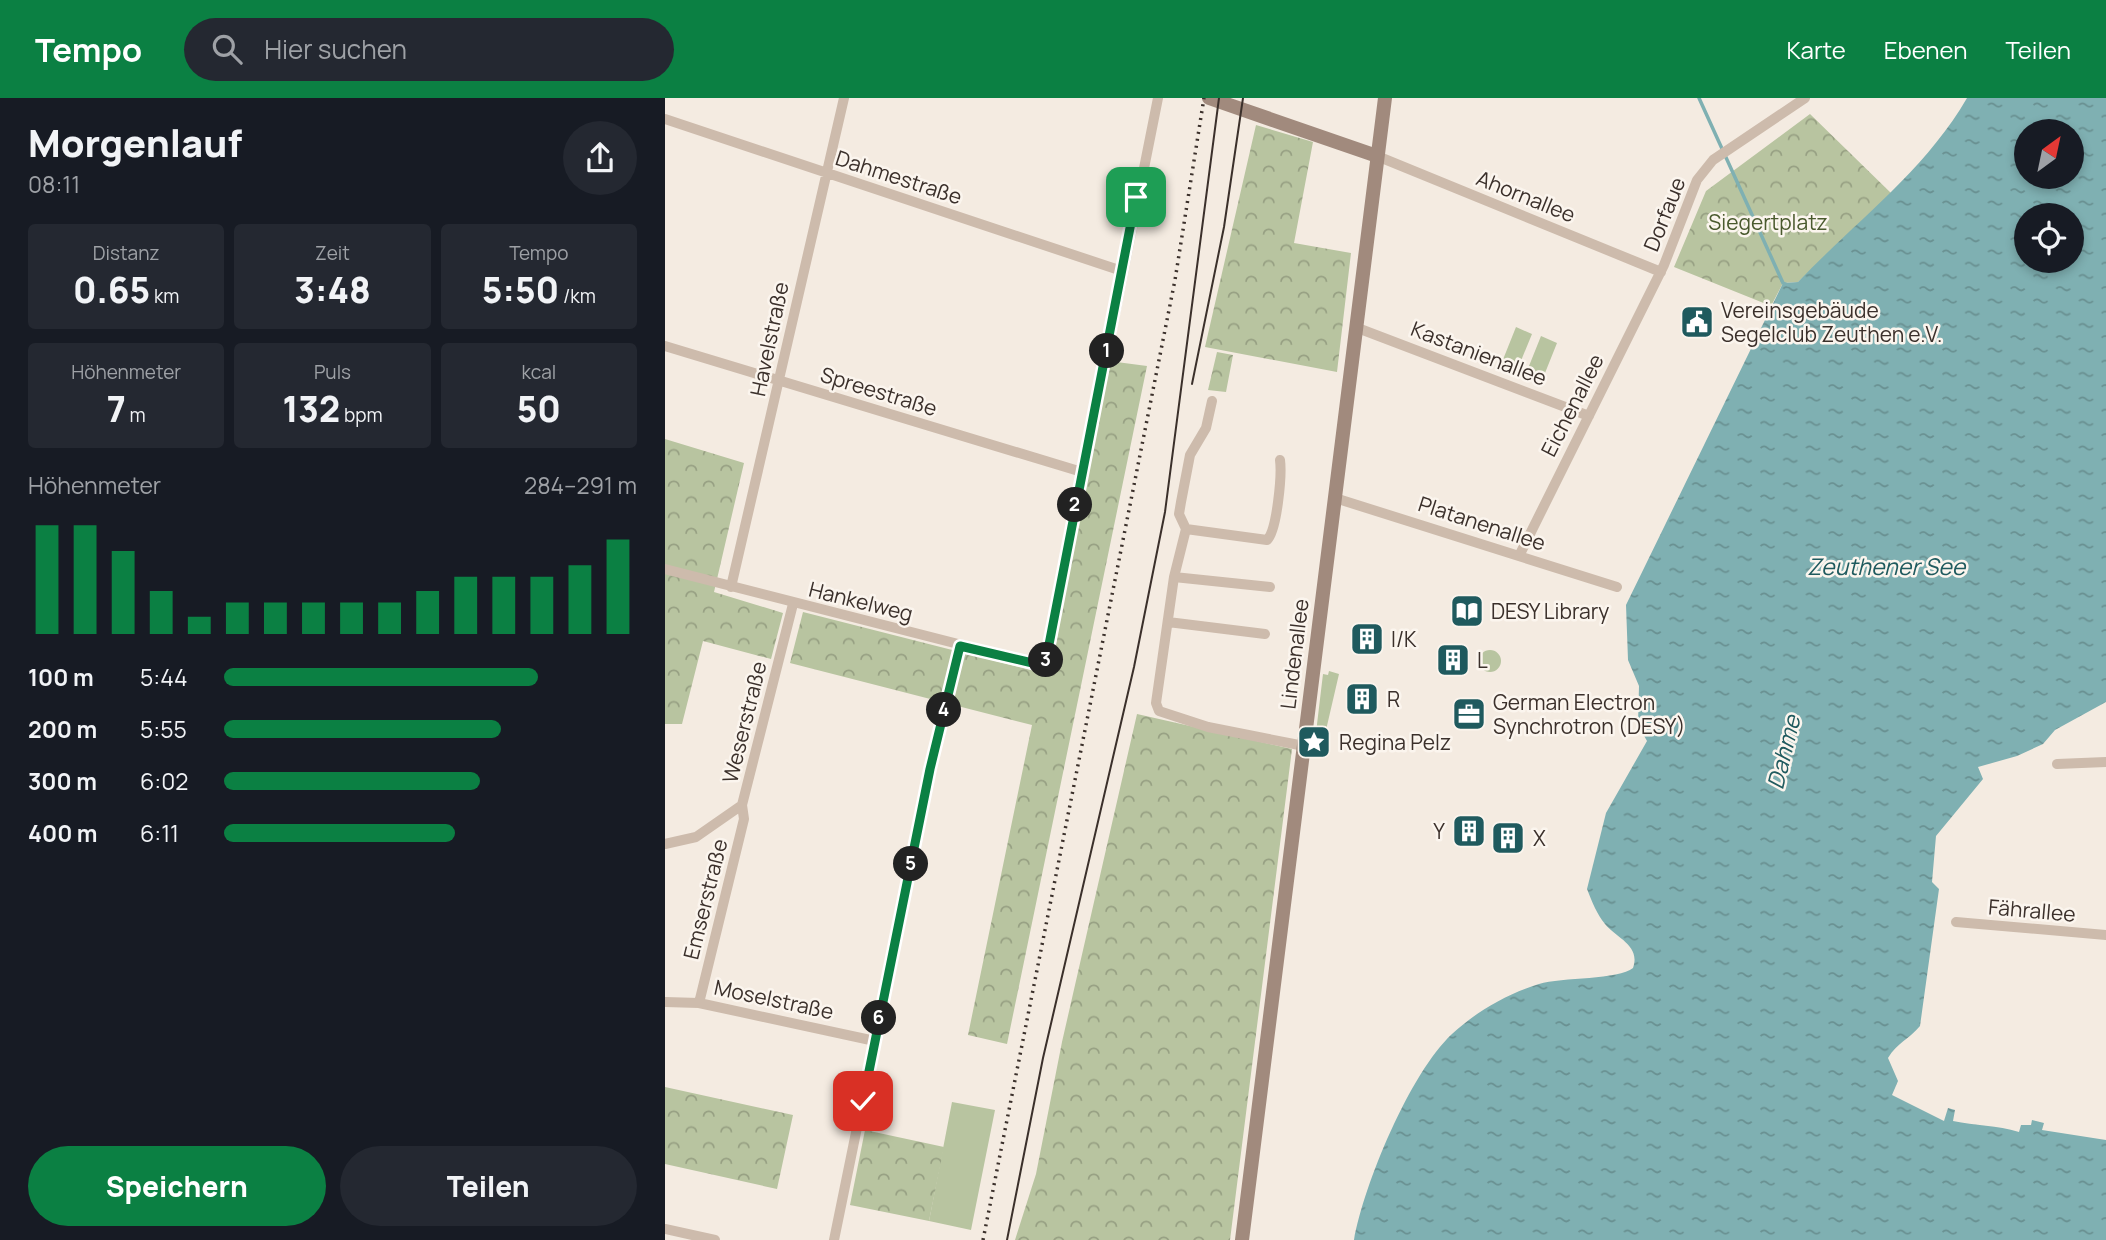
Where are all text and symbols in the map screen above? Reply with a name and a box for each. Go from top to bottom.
search box [184,18,674,81]
text: Tempo [35,27,142,72]
icon: search [208,30,246,68]
text: Hier suchen [264,31,407,67]
text: Karte [1786,33,1846,66]
text: Ebenen [1884,33,1967,66]
text: Teilen [2005,33,2071,66]
text: Morgenlauf [28,116,242,168]
north arrow [2014,119,2084,189]
map controls [2014,119,2084,273]
button: share [563,121,637,195]
street label: Dahmestraße [832,143,966,211]
street label: Ahornallee [1472,163,1580,229]
pin [1106,167,1166,227]
text: 08:11 [28,168,80,200]
street label: Dorfaue [1636,173,1692,255]
icon: arrive [1117,178,1155,216]
button: locate [2014,203,2084,273]
park label: Siegertplatz [1708,208,1828,236]
text: Distanz [93,240,160,266]
text: Zeit [315,240,350,266]
text: Tempo [509,240,568,266]
text: 0.65 [73,266,150,314]
text: 3:48 [294,266,371,314]
text: 5:50 [482,266,559,314]
street label: Havelstraße [743,279,795,399]
text: km [150,283,179,309]
text: /km [559,283,596,309]
place label: Vereinsgebäude Segelclub Zeuthen e.V. [1721,296,1942,348]
public building icon: Vereinsgebäude Segelclub Zeuthen e.V. [1678,303,1716,341]
street label: Kastanienallee [1407,314,1551,392]
pin: 1 [1089,334,1125,368]
text: 1 [1102,337,1111,363]
street label: Eichenallee [1534,349,1610,461]
text: Höhenmeter [71,359,181,385]
text: Puls [314,359,351,385]
text: kcal [521,359,556,385]
street label: Spreestraße [817,360,941,422]
text: 7 [107,385,126,433]
text: 132 [282,385,340,433]
text: 50 [517,385,561,433]
text: m [126,402,146,428]
text: bpm [340,402,383,428]
text: Höhenmeter [28,469,161,501]
text: 284–291 m [524,469,637,501]
pin: 2 [1057,488,1093,522]
street label: Platanenallee [1415,489,1549,557]
text: 2 [1069,491,1080,517]
water label: Zeuthener See [1807,550,1967,582]
street label: Hankelweg [806,575,916,627]
library icon: DESY Library [1448,592,1486,630]
street label: Lindenallee [1273,597,1315,711]
place label: DESY Library [1491,597,1609,625]
building icon: I/K [1348,620,1386,658]
place label: I/K [1391,625,1417,653]
building icon: L [1434,641,1472,679]
pin: 3 [1029,642,1063,678]
text: 3 [1040,646,1051,672]
place label: L [1477,646,1488,674]
street label: Weserstraße [715,658,773,786]
text: 100 m [28,661,94,693]
text: 5:44 [140,661,188,693]
building icon: R [1343,680,1381,718]
place label: R [1387,685,1400,713]
place label: German Electron Synchrotron (DESY) [1493,688,1685,740]
pin: 4 [927,692,961,728]
office icon: German Electron Synchrotron (DESY) [1450,695,1488,733]
text: 4 [938,696,949,722]
water label: Dahme [1758,710,1808,792]
text: 200 m [28,713,97,745]
text: 5:55 [140,713,187,745]
place icon: Regina Pelz [1295,723,1333,761]
place label: Regina Pelz [1339,728,1451,756]
text: 300 m [28,765,97,797]
text: 6:02 [140,765,188,797]
building icon: Y [1450,812,1488,850]
text: 400 m [28,817,98,849]
text: 6:11 [140,817,179,849]
place label: Y [1433,817,1445,845]
building icon: X [1489,819,1527,857]
place label: X [1533,824,1546,852]
street label: Emserstraße [676,836,734,962]
pin: 5 [894,846,929,882]
text: 5 [905,850,916,876]
street label: Fährallee [1987,892,2077,928]
street label: Moselstraße [712,973,836,1025]
pin: 6 [861,1000,897,1035]
text: 6 [873,1004,884,1030]
pin [833,1071,893,1131]
icon: check [844,1082,882,1120]
button: Speichern [28,1146,326,1226]
button: Teilen [340,1146,637,1226]

